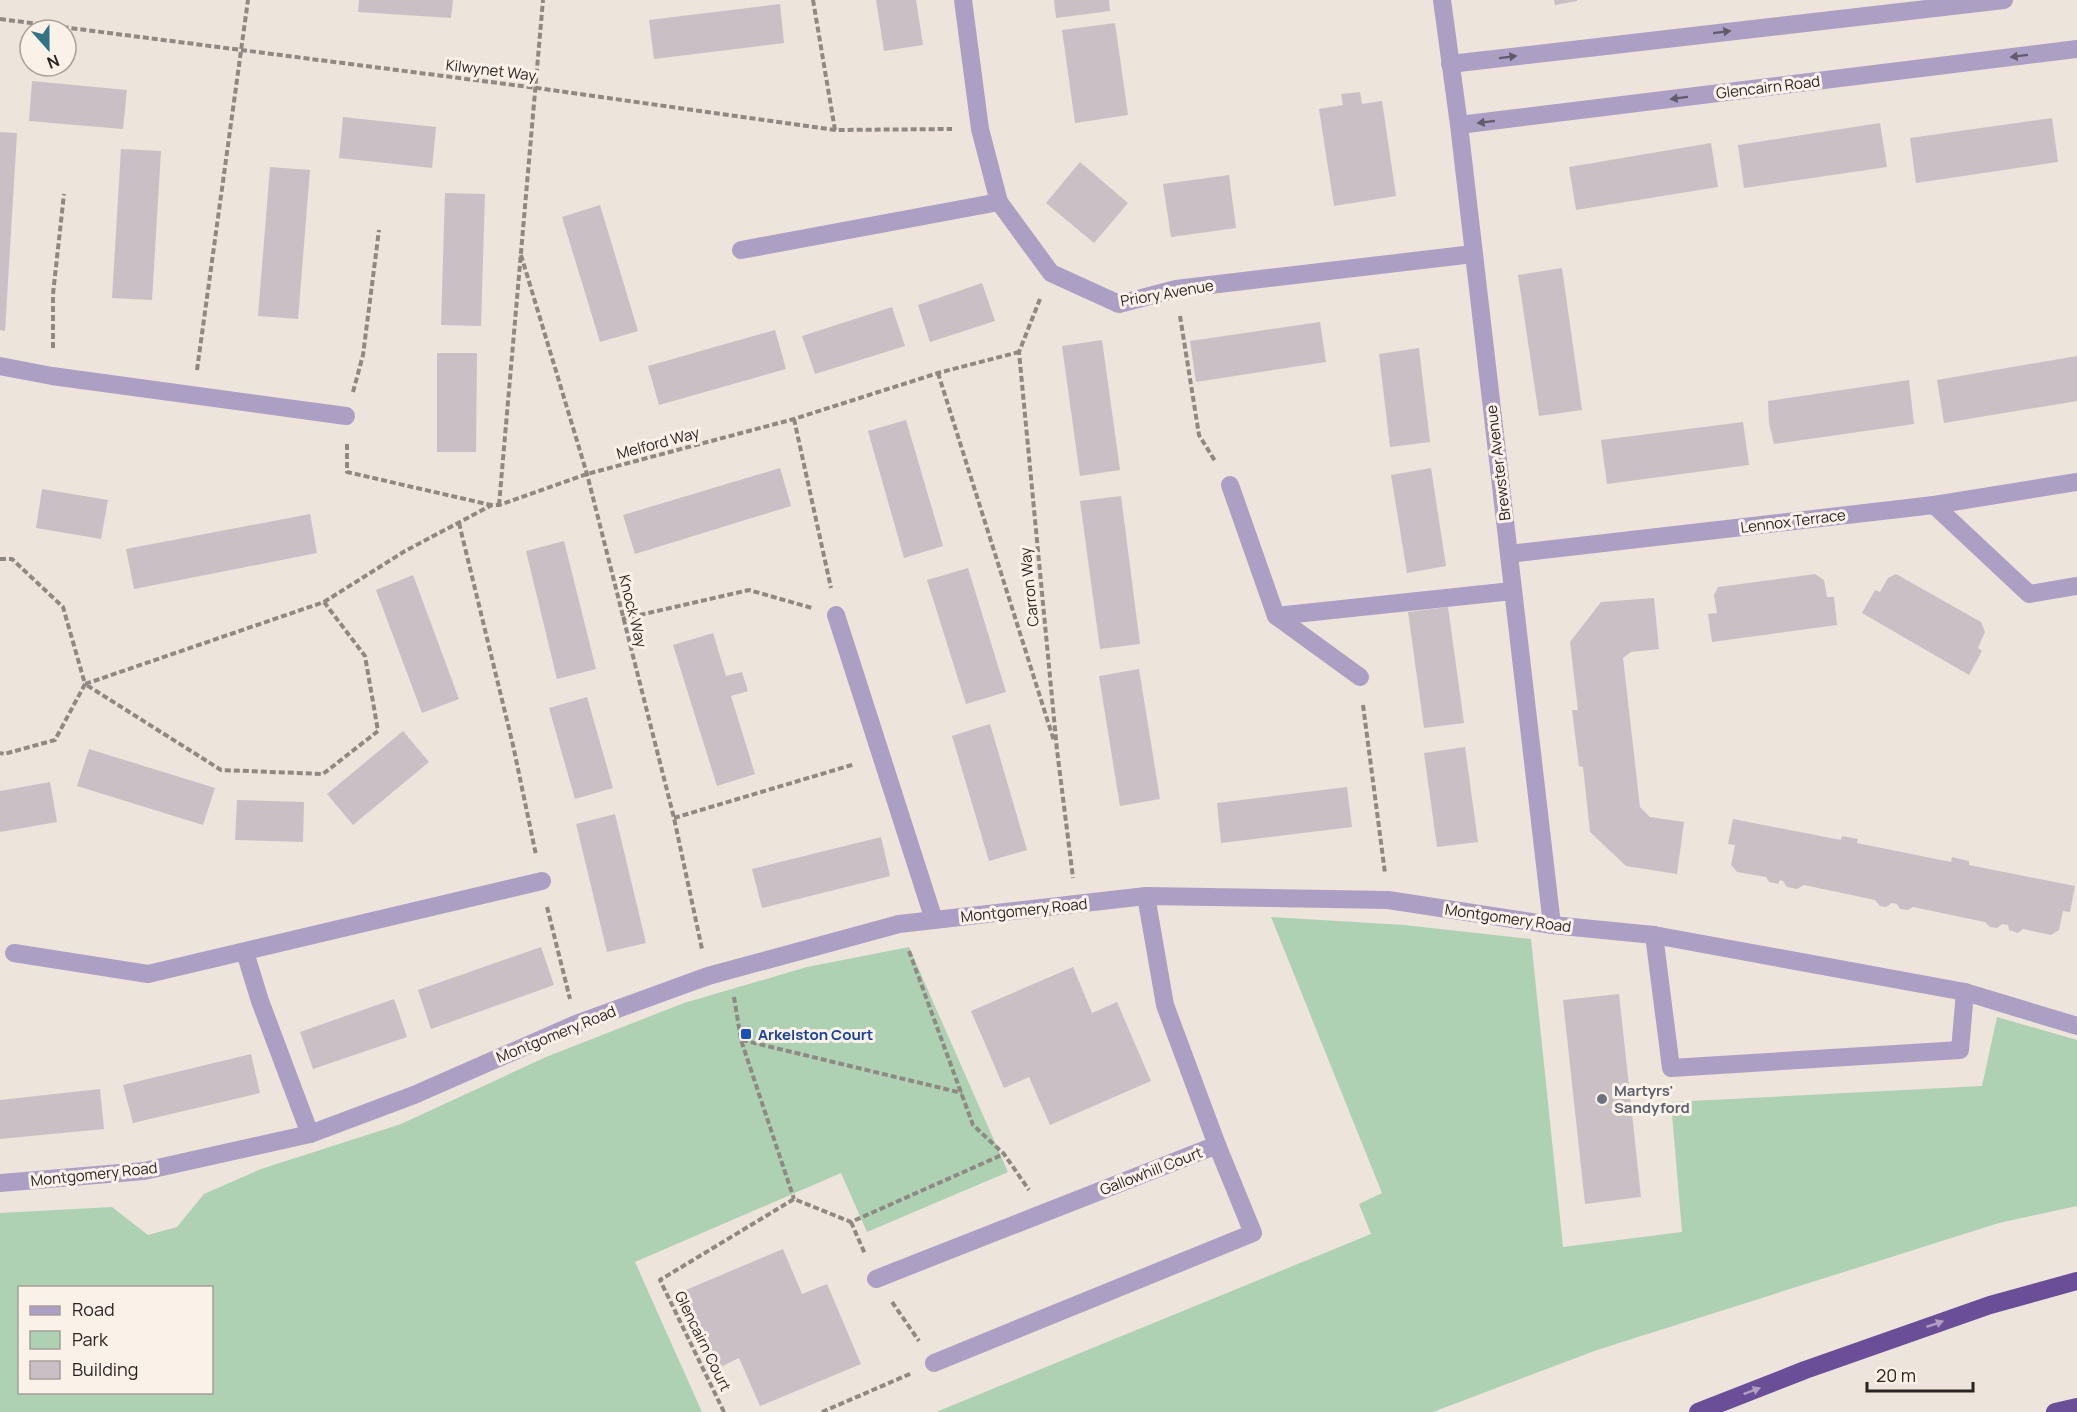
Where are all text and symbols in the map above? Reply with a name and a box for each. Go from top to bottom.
north arrow [18,18,78,78]
one-way arrow [1713,28,1732,37]
text: N [44,50,63,74]
one-way arrow [1498,52,1517,62]
one-way arrow [2009,52,2028,61]
street label: Kilwynet Way [445,54,538,86]
street label: Glencairn Road [1715,70,1821,104]
one-way arrow [1670,93,1689,103]
one-way arrow [1476,117,1495,127]
street label: Priory Avenue [1119,274,1216,312]
street label: Brewster Avenue [1480,404,1516,522]
street label: Melford Way [614,422,702,464]
street label: Lennox Terrace [1739,504,1847,538]
street label: Carron Way [1014,546,1044,628]
street label: Knock Way [614,572,652,650]
street label: Montgomery Road [960,893,1088,927]
street label: Montgomery Road [1443,899,1573,937]
street label: Montgomery Road [493,1000,619,1068]
place label: Arkelston Court [758,1024,873,1045]
marker: Arkelston Court [739,1027,753,1041]
place label: Martyrs' Sandyford [1614,1080,1690,1118]
marker: Martyrs' Sandyford [1595,1092,1609,1106]
street label: Gallowhill Court [1097,1142,1205,1200]
street label: Montgomery Road [30,1157,158,1191]
legend [18,1286,213,1394]
street label: Glencairn Court [670,1287,736,1395]
text: Road [72,1297,115,1321]
one-way arrow [1926,1319,1944,1329]
text: Park [72,1327,109,1351]
scale bar [1867,1355,1974,1393]
text: Building [72,1357,138,1381]
text: 20 m [1876,1363,1916,1387]
one-way arrow [1743,1386,1761,1395]

